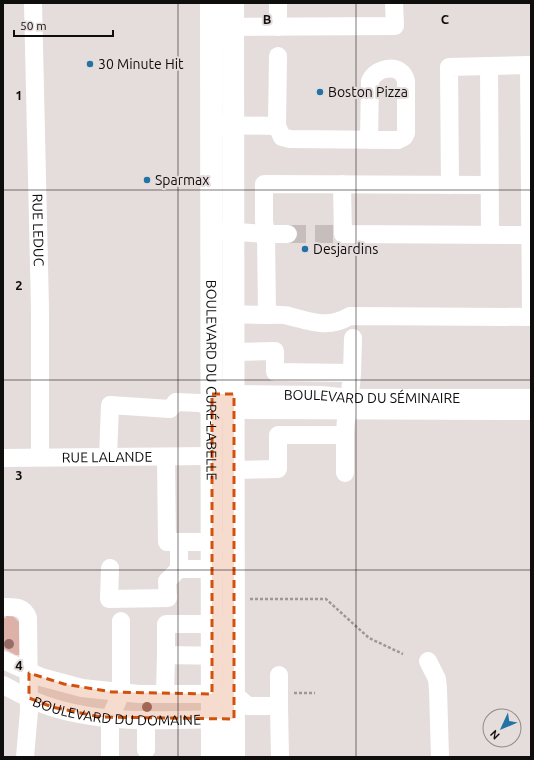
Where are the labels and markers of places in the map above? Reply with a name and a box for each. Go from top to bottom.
place label: 30 Minute Hit [98,56,184,72]
marker: 30 Minute Hit [85,59,95,69]
place label: Boston Pizza [328,84,408,100]
marker: Boston Pizza [315,87,325,97]
place label: Sparmax [155,172,209,188]
marker: Sparmax [142,175,152,185]
place label: Desjardins [313,241,378,257]
marker: Desjardins [300,244,310,254]

